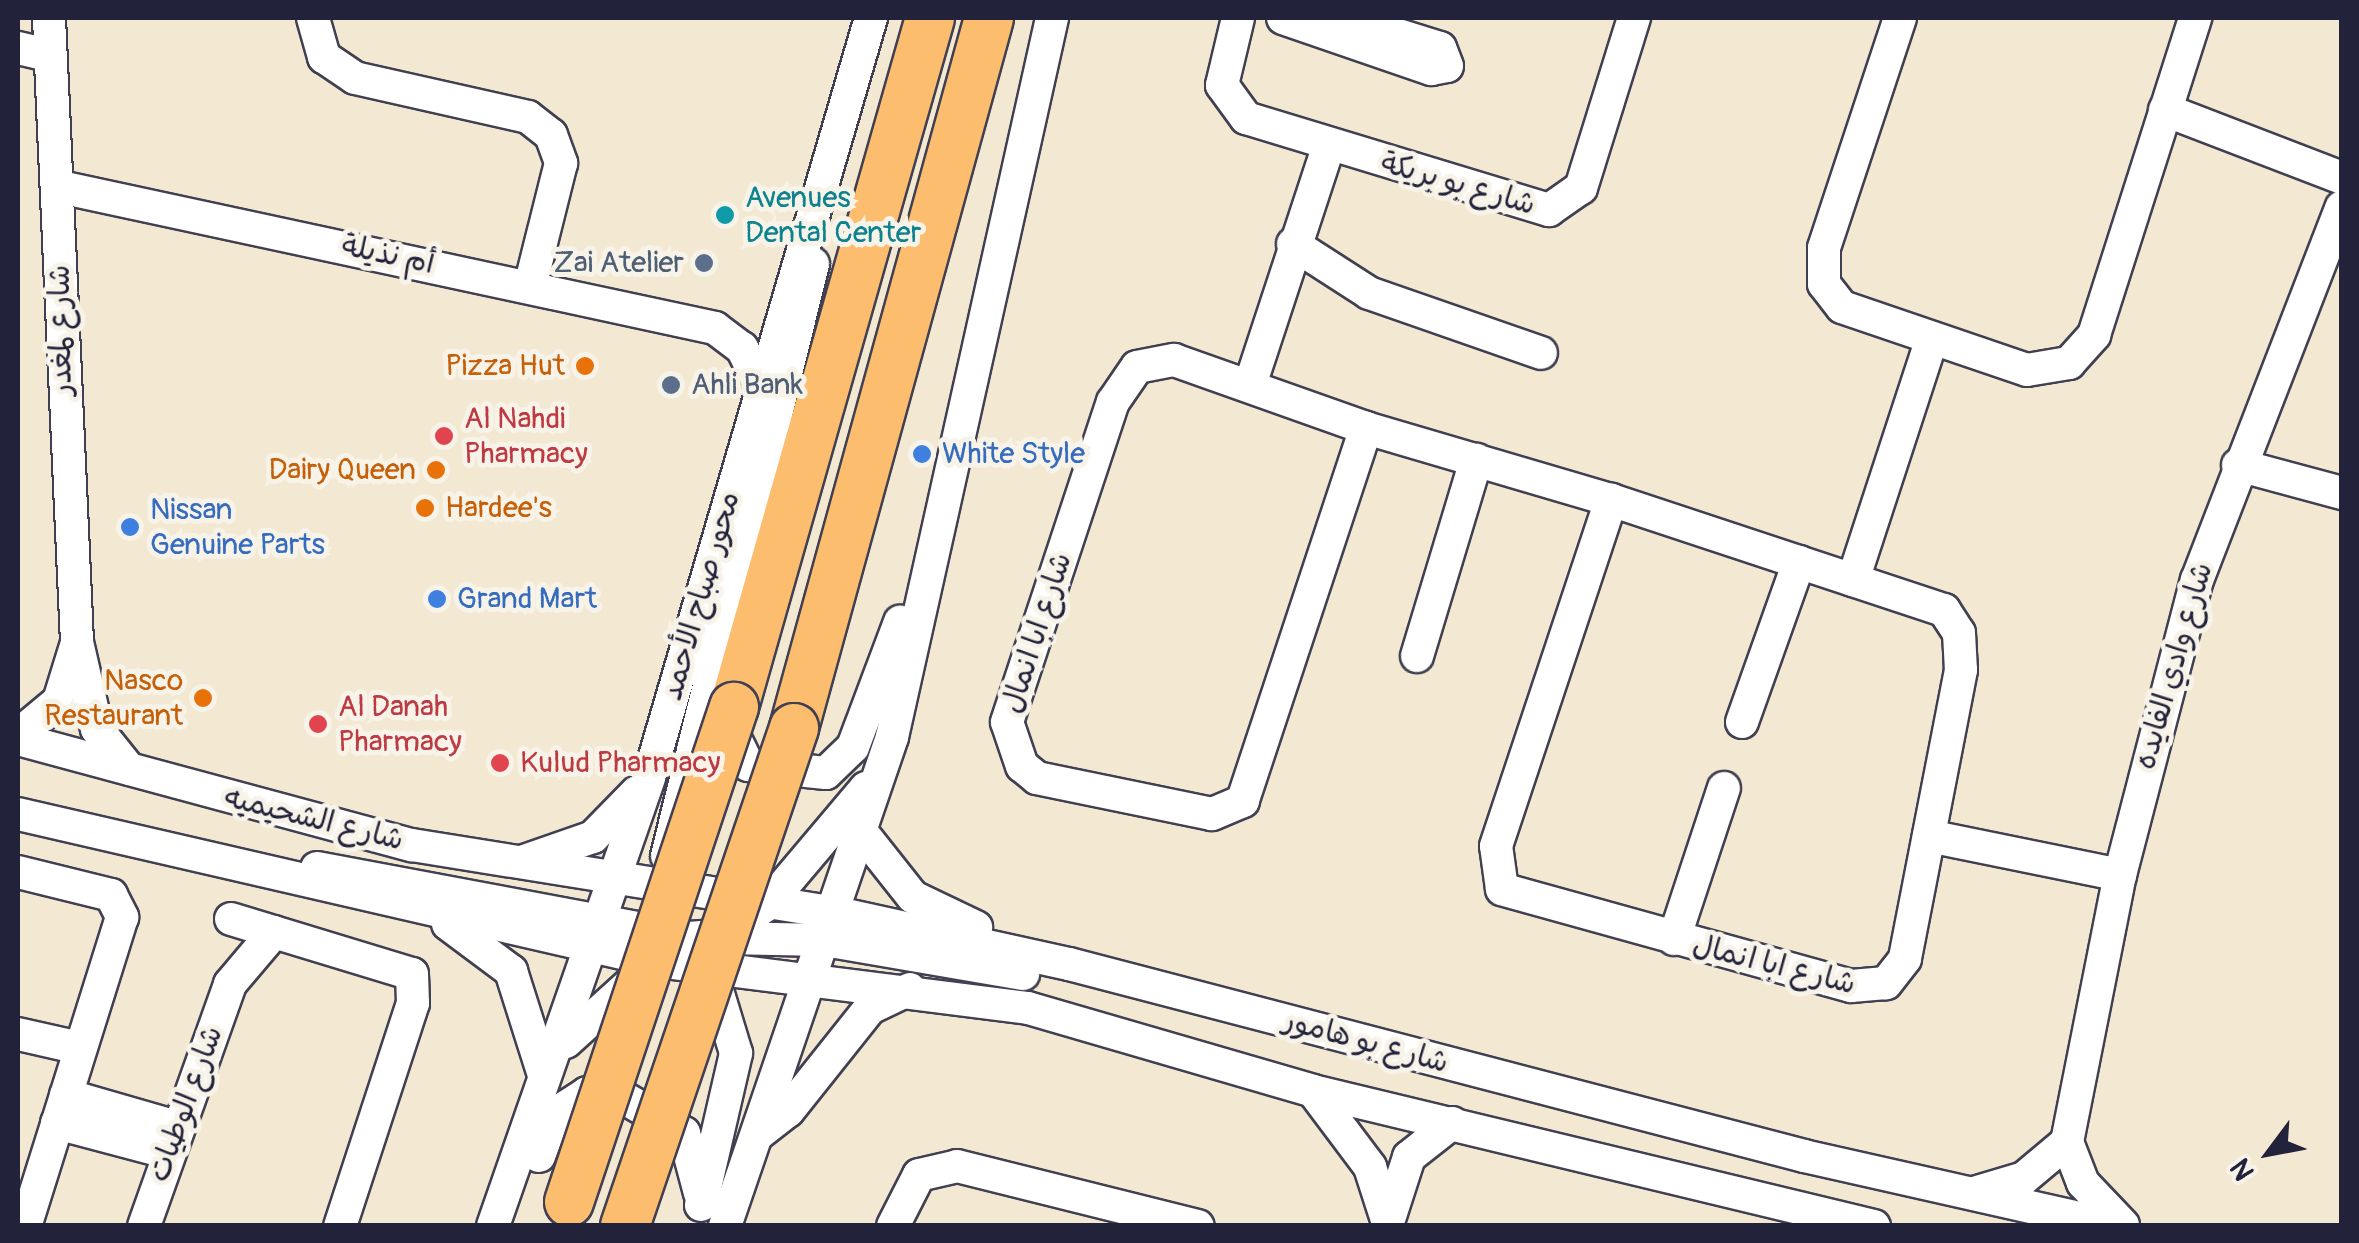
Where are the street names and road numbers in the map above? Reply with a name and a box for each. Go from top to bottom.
street label: شارع بو بريكة [1377,145,1539,223]
street label: أم نذيلة [338,228,438,282]
street label: شارع لمغدر [42,264,80,396]
street label: محور صباح الأحمد [654,487,748,705]
street label: شارع ابا انمال [994,548,1080,718]
street label: شارع وادي الفايده [2127,558,2221,774]
street label: شارع الشحيميه [221,779,407,859]
street label: شارع ابا انمال [1689,927,1859,1003]
street label: شارع بو هامور [1280,1003,1452,1081]
street label: شارع الوطيات [141,1021,231,1187]

